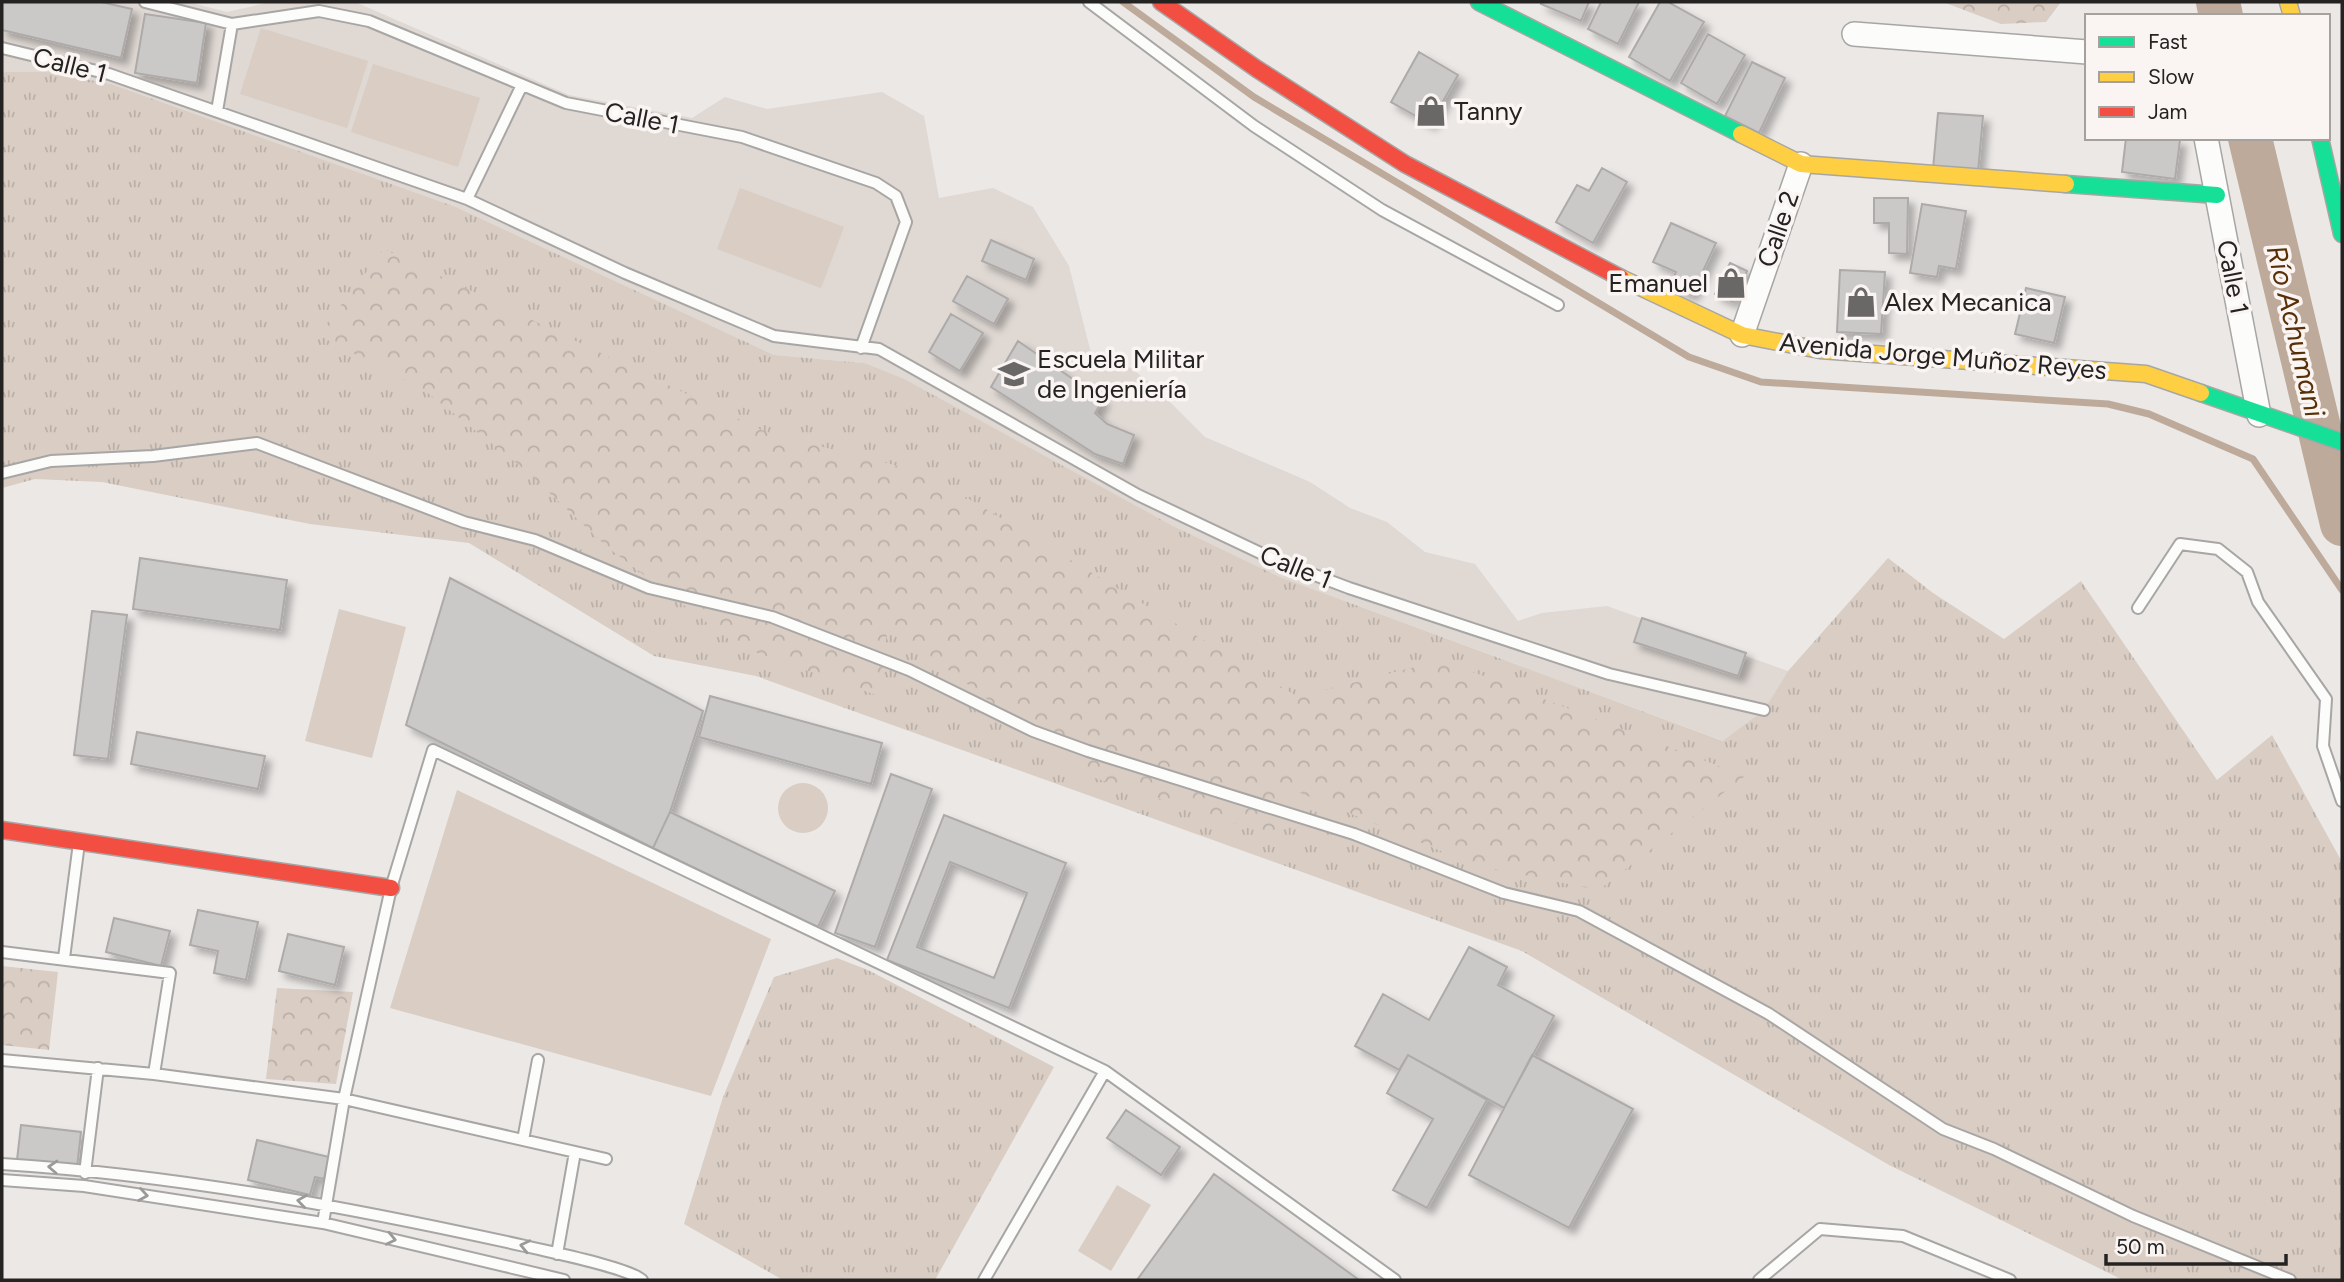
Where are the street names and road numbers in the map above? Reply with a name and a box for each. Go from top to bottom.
street label: Calle 1 [30,40,110,90]
street label: Calle 1 [602,95,682,141]
street label: Calle 2 [1750,187,1806,271]
street label: Calle 1 [2210,237,2256,317]
street label: Avenida Jorge Muñoz Reyes [1778,326,2108,386]
street label: Calle 1 [1255,538,1337,596]

